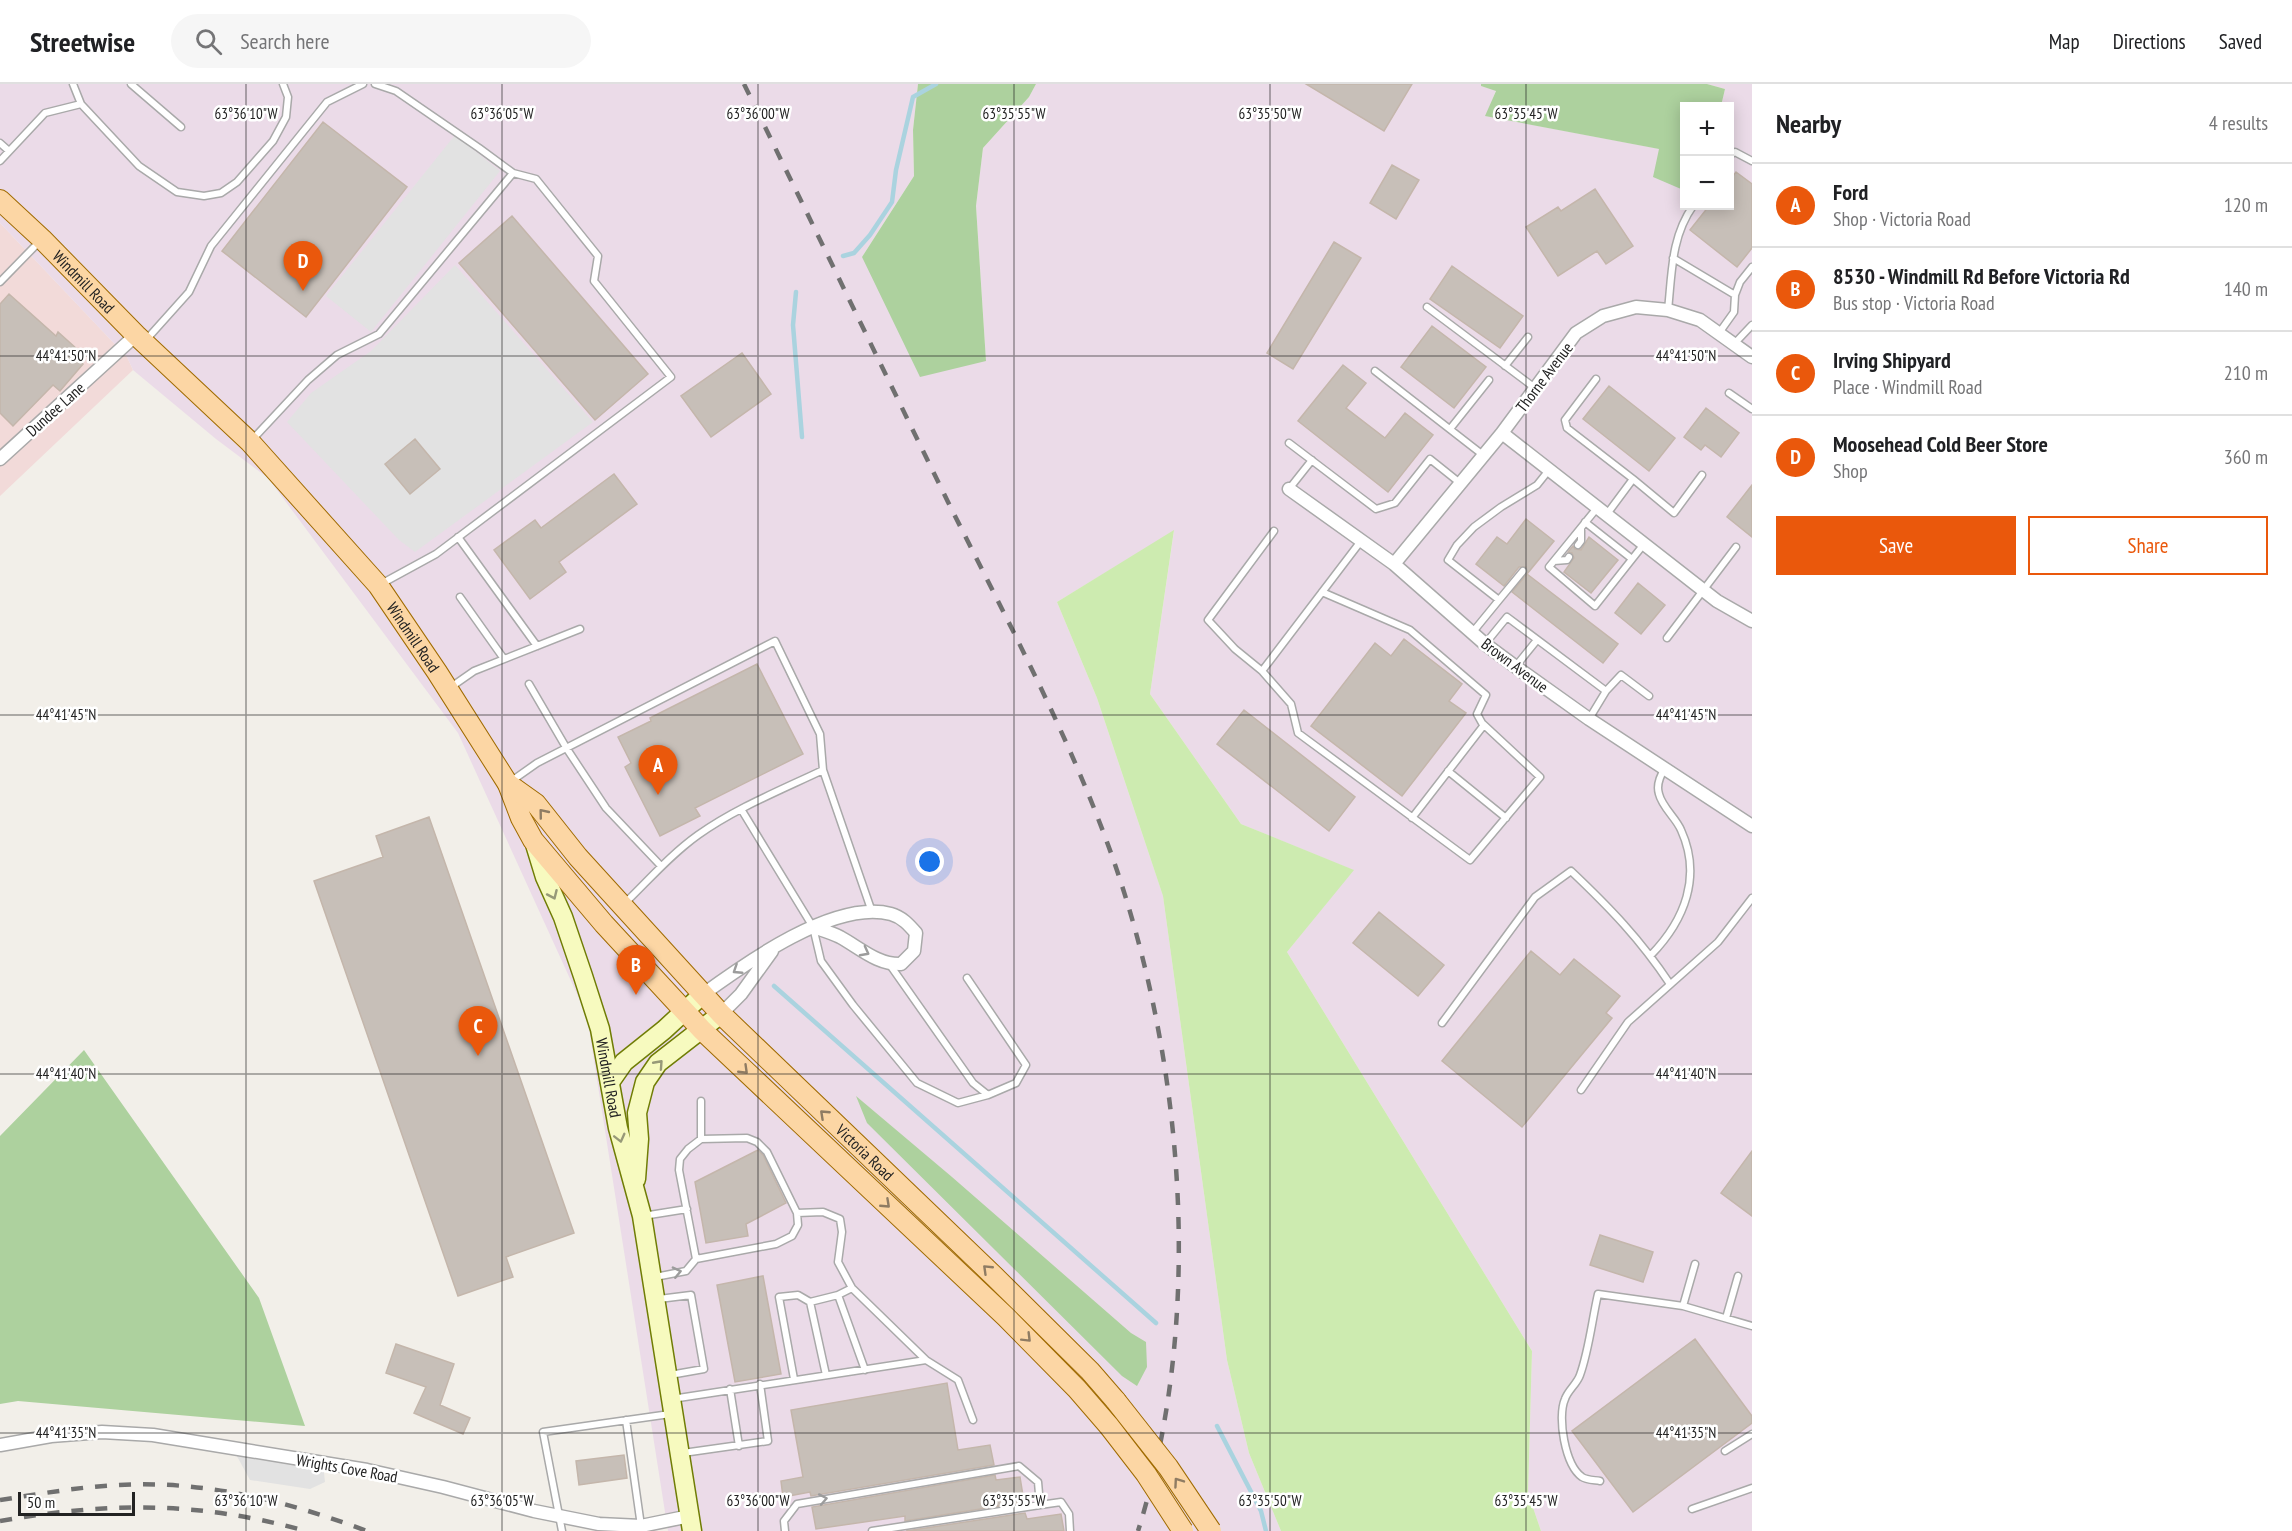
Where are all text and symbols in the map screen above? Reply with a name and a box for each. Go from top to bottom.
search box [171,14,591,68]
text: Streetwise [30,23,135,60]
icon: search [192,25,225,58]
text: Search here [240,27,330,55]
text: Map [2049,28,2080,55]
text: Directions [2113,28,2186,55]
text: Saved [2219,28,2262,55]
map controls [1680,102,1734,210]
button: + [1680,102,1734,156]
text: 63°36'10"W [214,104,278,123]
text: 63°36'05"W [470,104,534,123]
text: 63°36'00"W [726,104,790,123]
text: 63°35'55"W [982,104,1046,123]
text: 63°35'50"W [1238,104,1302,123]
text: 63°35'45"W [1494,104,1558,123]
text: Nearby [1776,107,1841,140]
text: 4 results [2209,110,2268,136]
button: − [1680,156,1734,210]
text: Ford [1833,178,1868,206]
text: A [1790,192,1801,218]
text: 120 m [2224,192,2268,218]
text: Shop · Victoria Road [1833,206,1971,232]
pin: D [284,242,322,291]
street label: Windmill Road [49,246,119,317]
text: 8530 - Windmill Rd Before Victoria Rd [1833,262,2130,290]
text: B [1791,276,1800,302]
text: 140 m [2224,276,2268,302]
text: Bus stop · Victoria Road [1833,290,1995,316]
street label: Thorne Avenue [1511,338,1577,416]
text: 44°41'50"N [36,346,96,365]
text: 44°41'50"N [1656,346,1716,365]
text: Irving Shipyard [1833,346,1951,374]
text: C [1791,360,1800,386]
text: 210 m [2224,360,2268,386]
text: Place · Windmill Road [1833,374,1982,400]
street label: Dundee Lane [21,377,89,441]
text: Moosehead Cold Beer Store [1833,430,2048,458]
text: D [1790,444,1801,470]
text: 360 m [2224,444,2268,470]
text: Shop [1833,458,1868,484]
button: Save [1776,516,2016,575]
button: Share [2028,516,2268,575]
street label: Windmill Road [383,598,444,676]
street label: Brown Avenue [1478,633,1552,697]
text: 44°41'45"N [36,705,96,724]
text: 44°41'45"N [1656,705,1716,724]
pin: A [638,746,678,795]
one-way arrow [539,809,550,820]
your location [915,847,944,876]
one-way arrow [545,888,557,899]
one-way arrow [859,945,869,956]
pin: B [616,946,656,995]
one-way arrow [733,963,744,974]
pin: C [458,1006,498,1056]
street label: Windmill Road [592,1036,626,1119]
one-way arrow [652,1060,663,1071]
one-way arrow [737,1063,748,1074]
text: 44°41'40"N [36,1064,96,1083]
text: 44°41'40"N [1656,1064,1716,1083]
one-way arrow [820,1110,830,1121]
street label: Victoria Road [831,1119,898,1185]
one-way arrow [613,1133,626,1143]
one-way arrow [879,1196,890,1207]
one-way arrow [984,1265,995,1276]
one-way arrow [672,1267,682,1280]
one-way arrow [1020,1331,1031,1342]
text: 44°41'35"N [36,1423,96,1442]
text: 44°41'35"N [1656,1423,1716,1442]
street label: Wrights Cove Road [295,1449,399,1487]
one-way arrow [1174,1478,1185,1489]
scale bar [18,1489,135,1516]
text: 63°36'10"W [214,1491,278,1510]
text: 63°36'05"W [470,1491,534,1510]
text: 63°36'00"W [726,1491,790,1510]
text: 63°35'55"W [982,1491,1046,1510]
text: 63°35'50"W [1238,1491,1302,1510]
text: 63°35'45"W [1494,1491,1558,1510]
text: 50 m [27,1492,55,1512]
one-way arrow [818,1493,828,1506]

